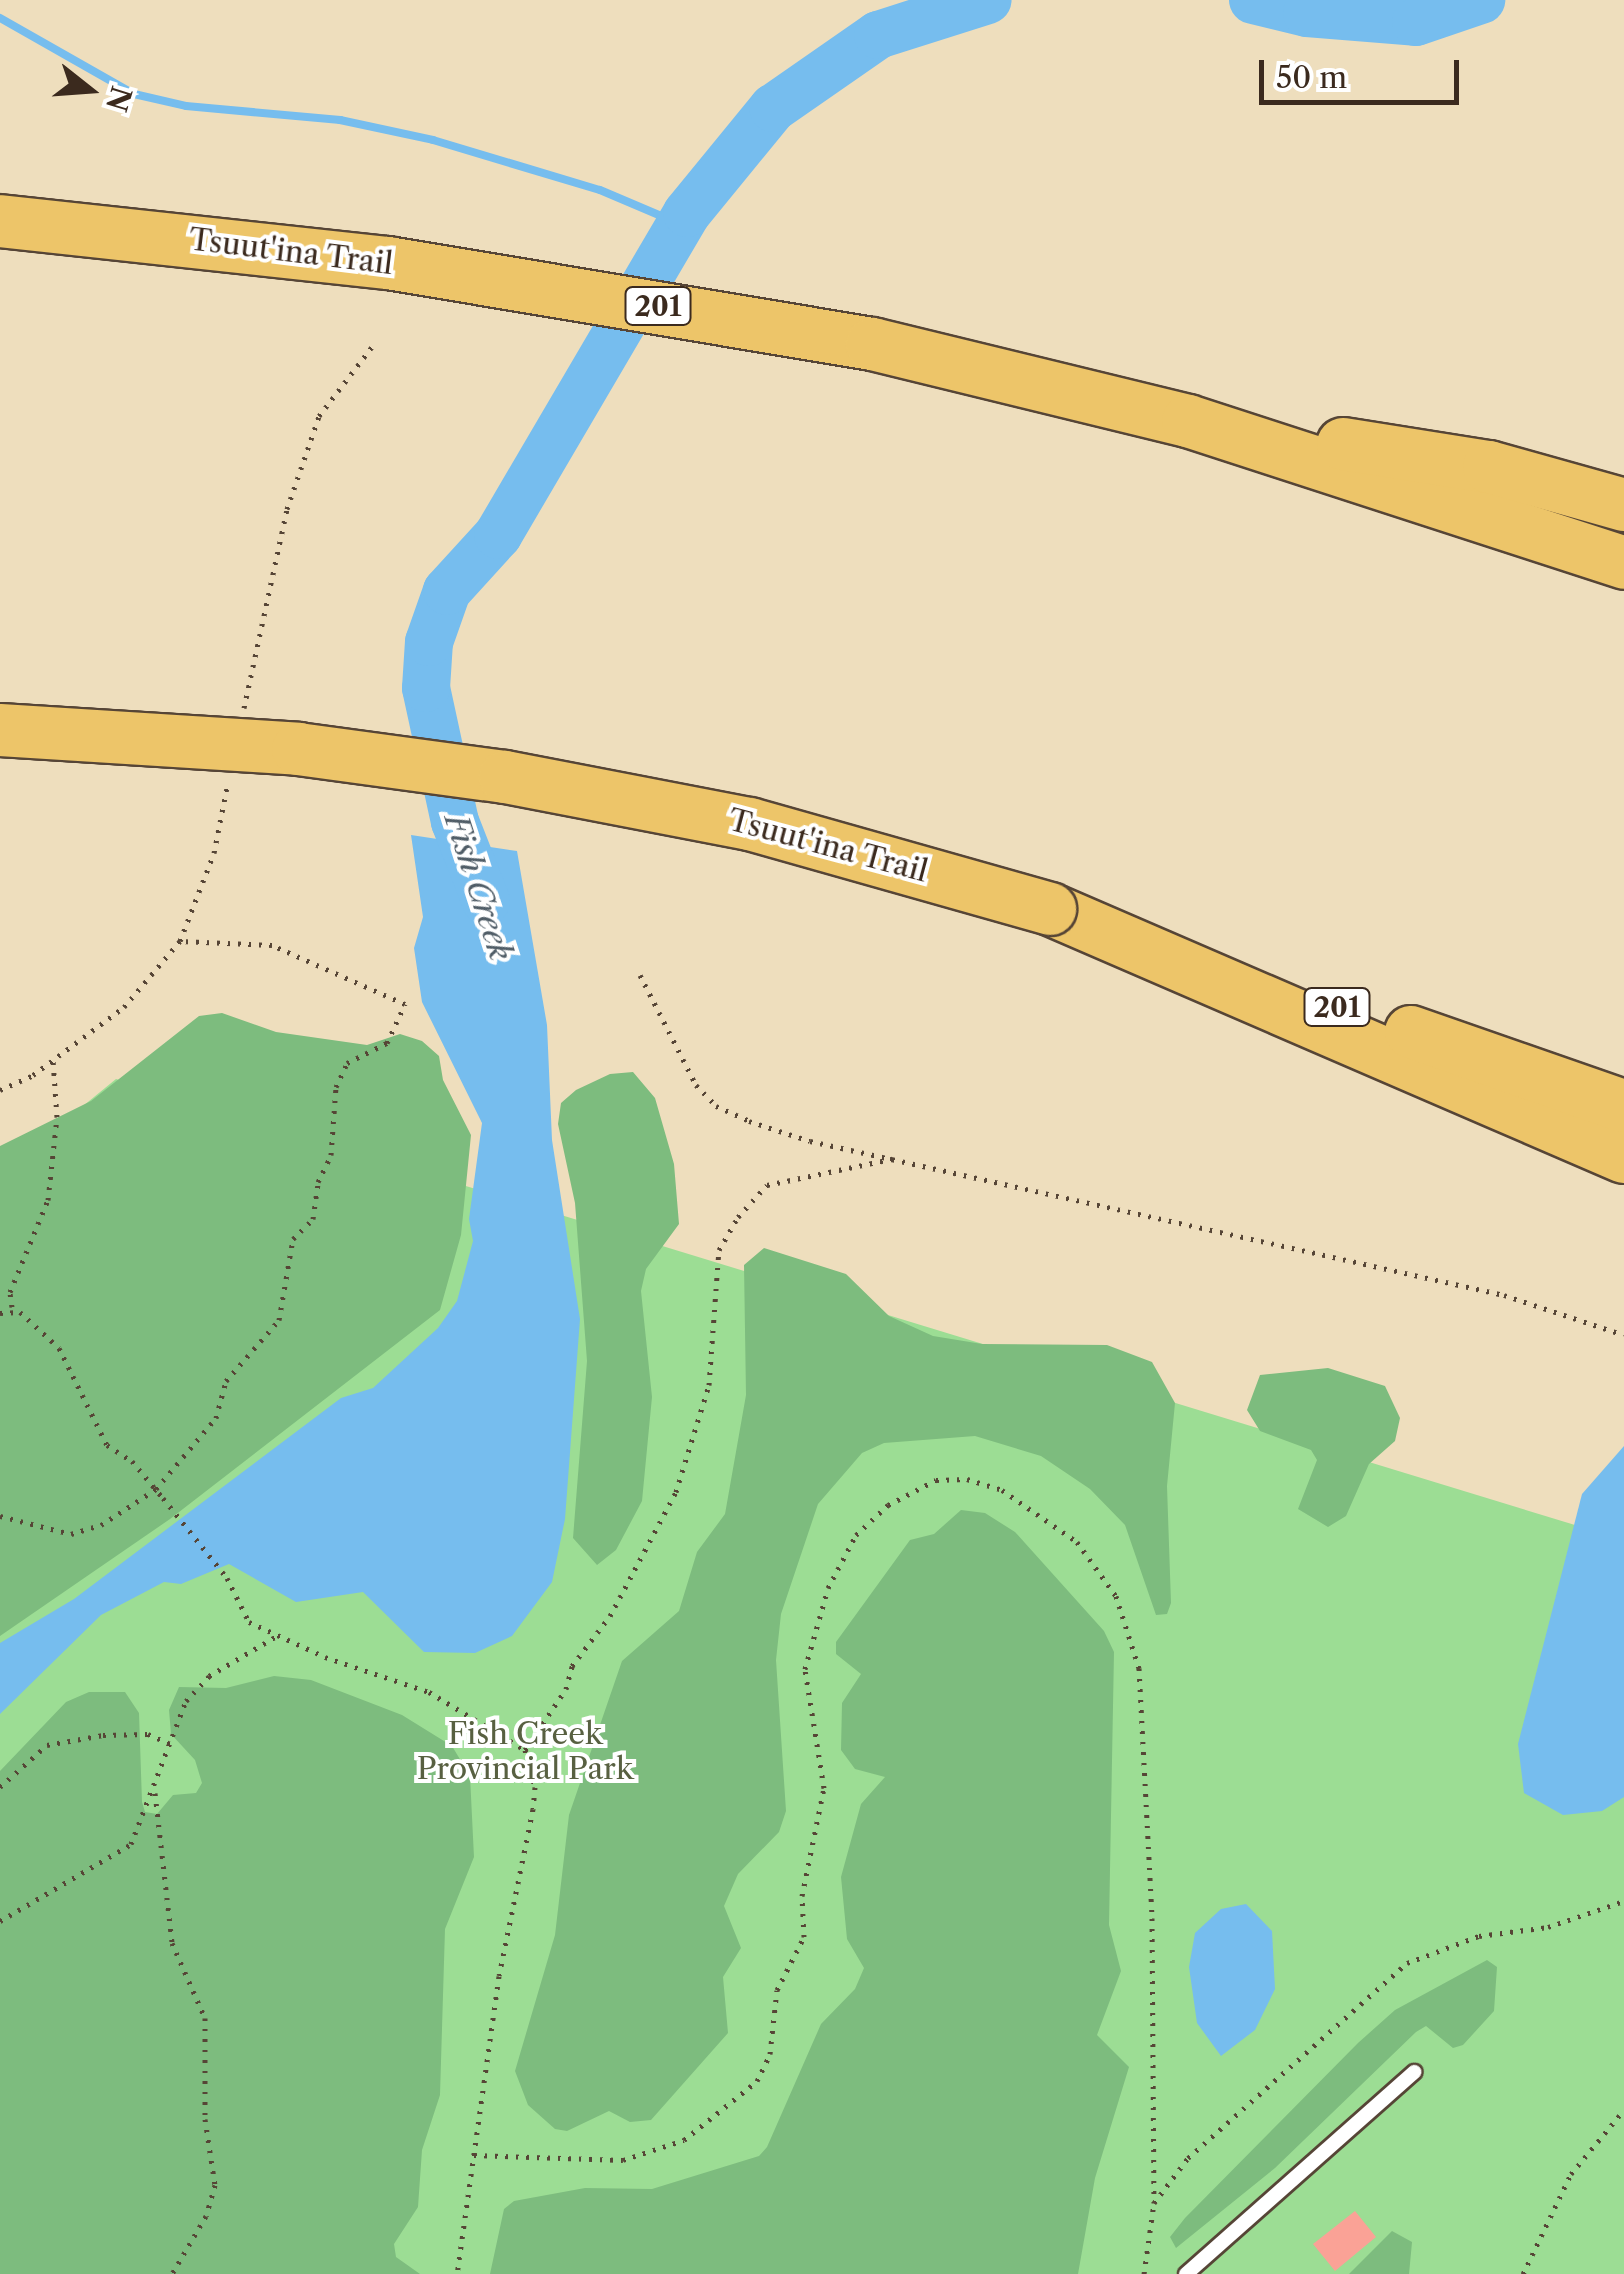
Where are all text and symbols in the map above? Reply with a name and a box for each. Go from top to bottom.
north arrow [40,40,140,140]
scale bar [1264,40,1464,102]
text: 50 m [1276,59,1347,96]
text: N [99,82,139,115]
street label: Tsuut'ina Trail [187,222,395,282]
road number: 201 [623,283,693,329]
street label: Tsuut'ina Trail [724,802,932,890]
water label: Fish Creek [436,809,520,965]
road number: 201 [1302,984,1372,1030]
park label: Fish Creek Provincial Park [417,1716,633,1786]

